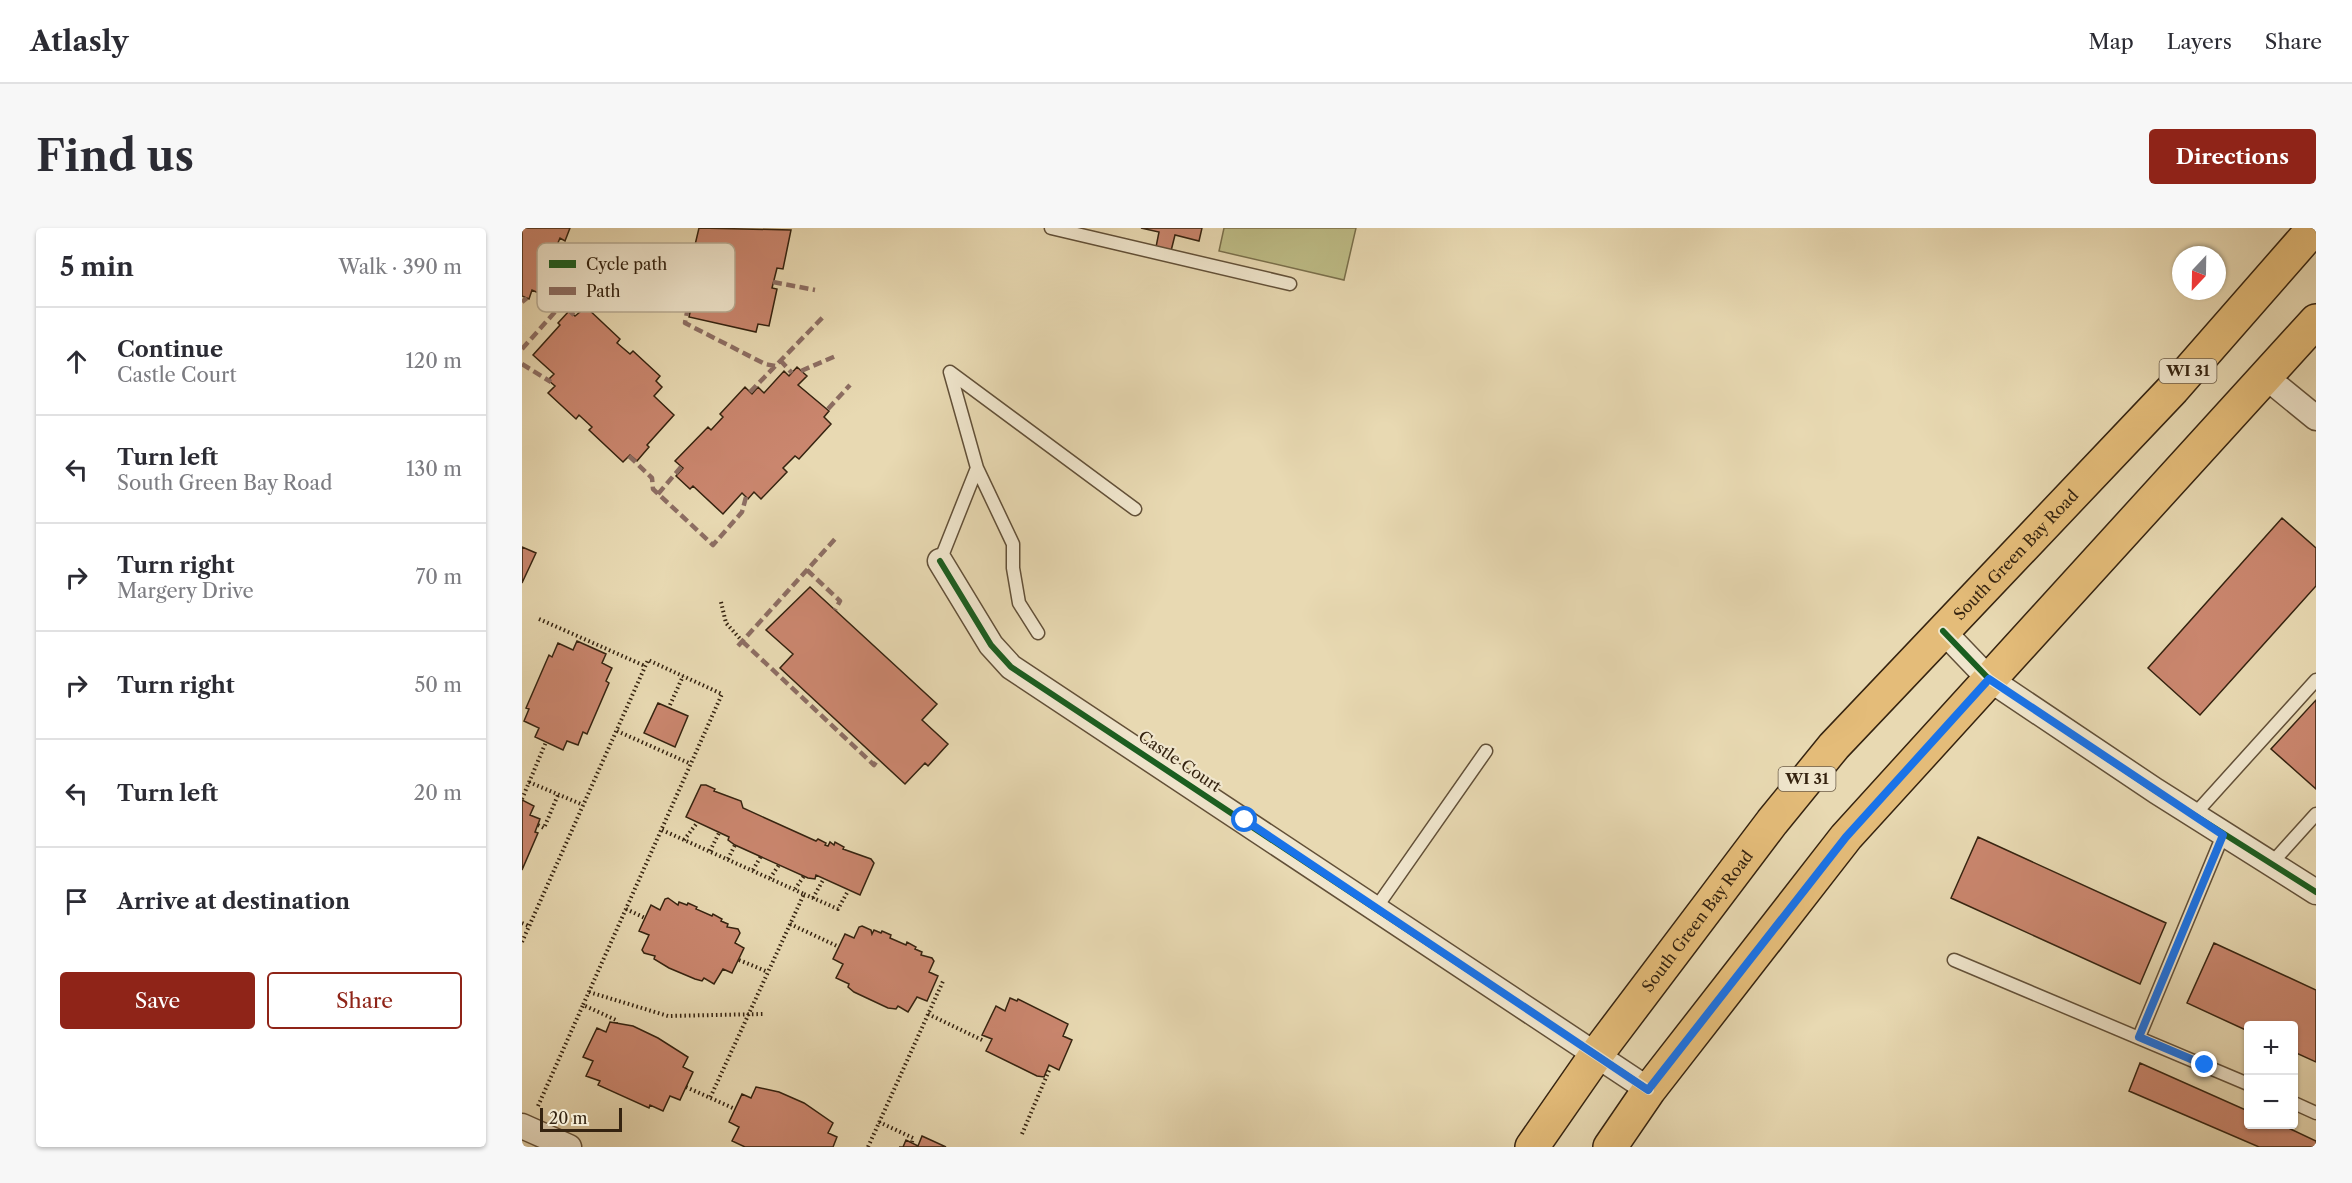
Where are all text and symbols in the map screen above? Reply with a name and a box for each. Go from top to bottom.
text: Atlasly [30,24,129,58]
text: Map [2089,29,2134,54]
text: Layers [2167,29,2232,54]
text: Share [2265,29,2322,54]
button: Directions [2149,129,2316,184]
text: Find us [36,130,194,182]
legend [537,243,735,312]
north arrow [2172,246,2226,300]
text: 5 min [60,251,134,283]
text: Cycle path [586,254,667,274]
text: Walk · 390 m [339,255,462,279]
text: Path [586,281,620,301]
text: Continue [117,336,223,363]
icon: ahead [60,345,93,378]
text: 120 m [405,349,462,373]
road number: WI 31 [2160,359,2216,383]
text: Castle Court [117,363,237,387]
text: Turn left [117,444,218,471]
icon: left [60,453,93,486]
text: 130 m [406,457,462,481]
text: South Green Bay Road [117,471,332,495]
street label: South Green Bay Road [1949,485,2082,624]
text: Turn right [117,552,235,579]
icon: right [60,561,93,594]
text: 70 m [416,565,462,589]
text: Margery Drive [117,579,254,603]
icon: right [60,669,93,702]
text: Turn right [117,672,235,699]
text: 50 m [415,673,462,697]
street label: Castle Court [1135,726,1226,796]
road number: WI 31 [1778,767,1836,791]
icon: left [60,777,93,810]
text: Turn left [117,780,218,807]
text: 20 m [414,781,462,805]
route start [1231,806,1257,832]
street label: South Green Bay Road [1637,846,1757,996]
icon: arrive [60,885,93,918]
text: Arrive at destination [117,888,350,915]
button: Save [60,972,255,1029]
button: Share [267,972,462,1029]
map controls [2244,1021,2298,1129]
button: + [2244,1021,2298,1075]
route end [2191,1051,2217,1077]
button: − [2244,1075,2298,1129]
scale bar [540,1105,622,1132]
text: 20 m [549,1108,588,1128]

